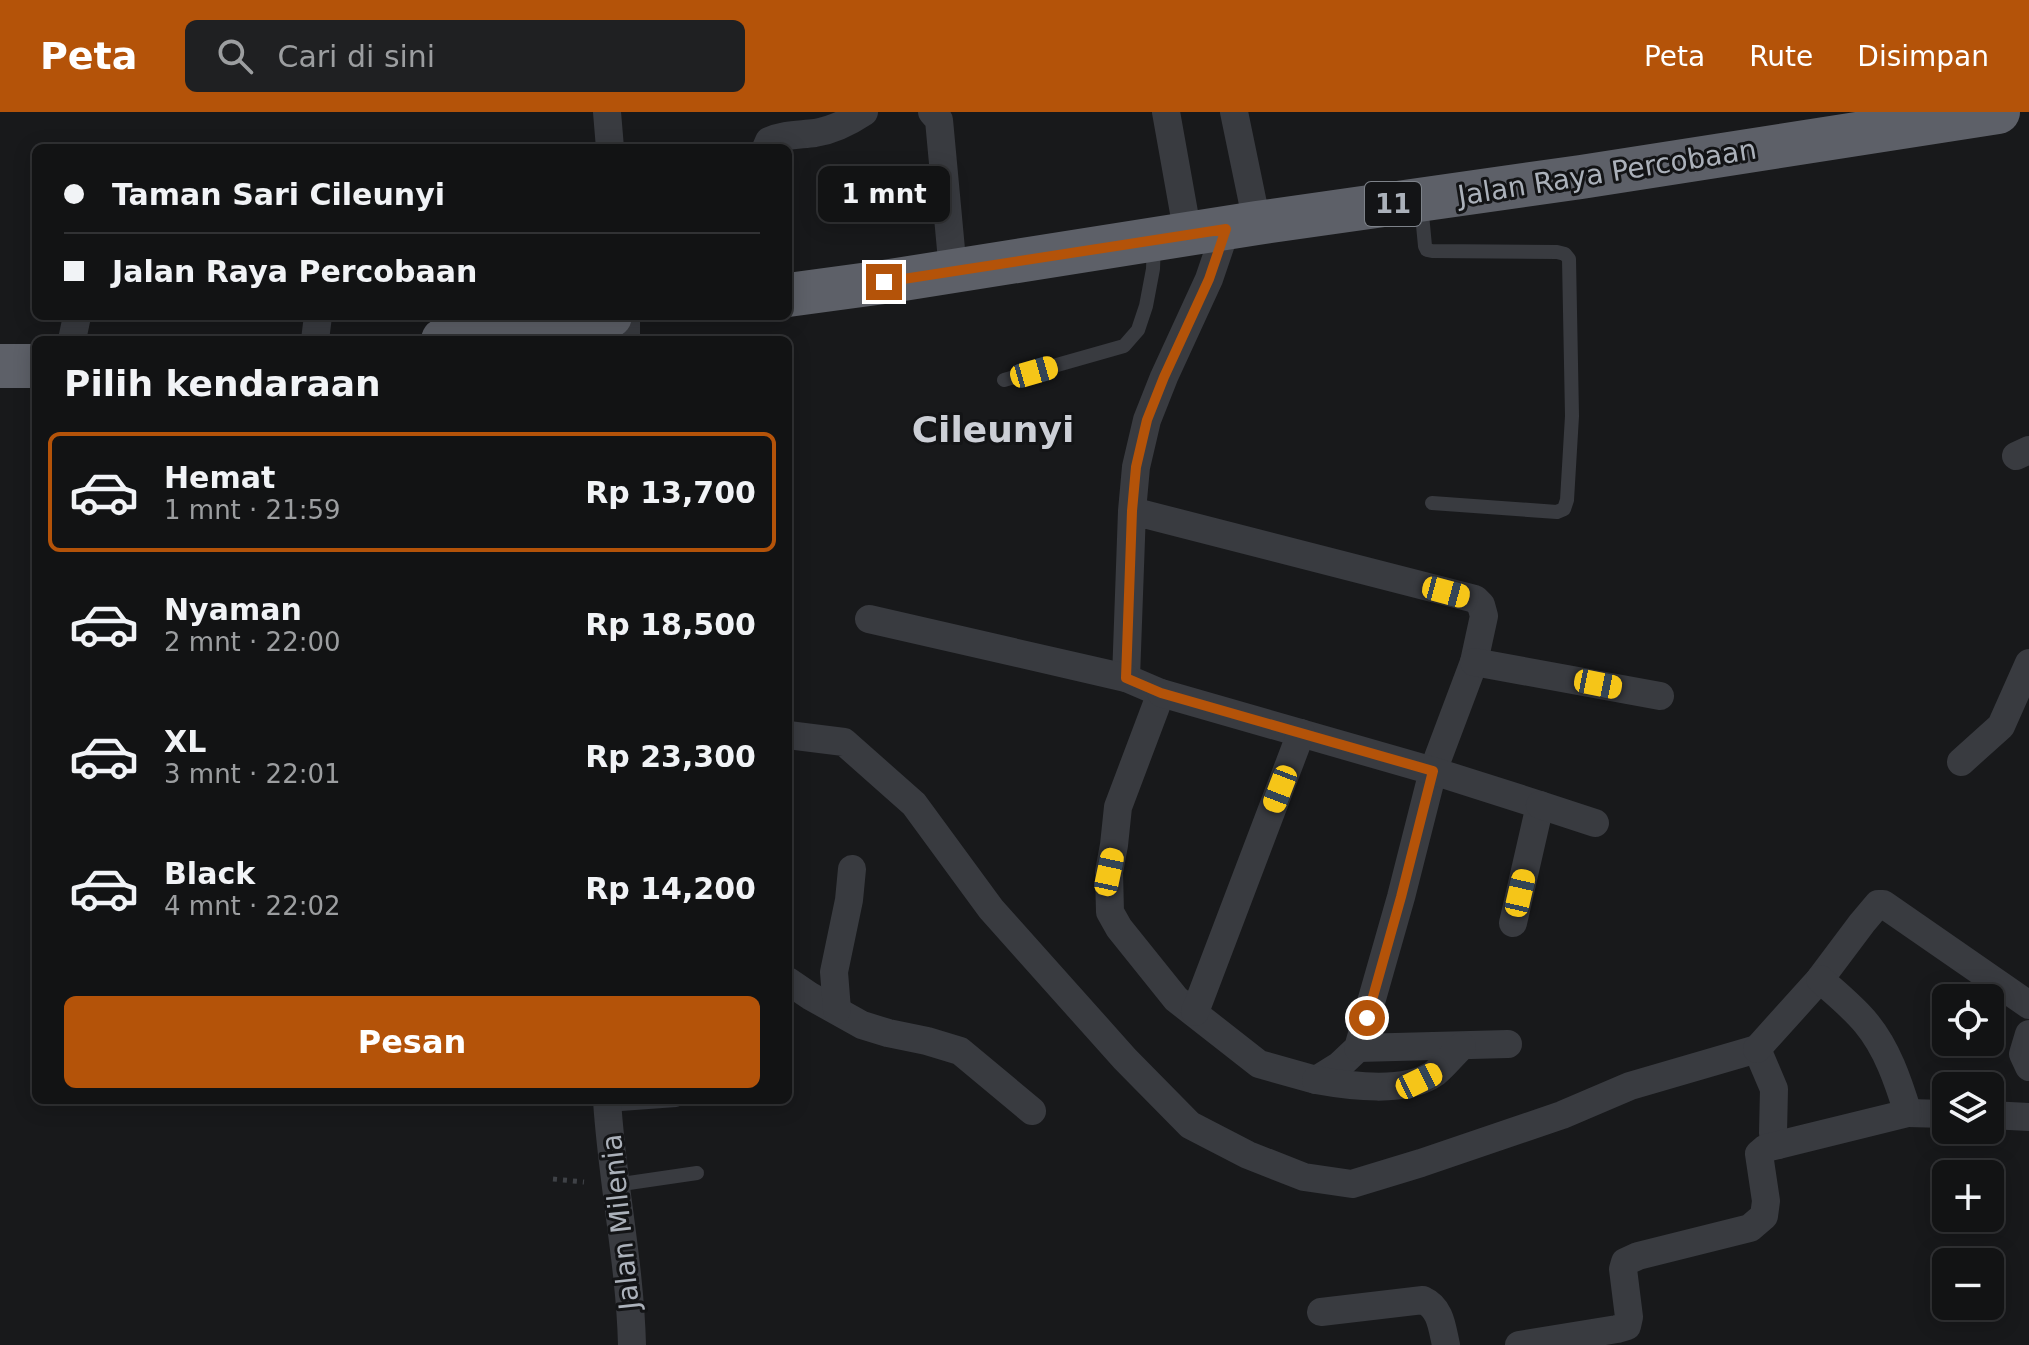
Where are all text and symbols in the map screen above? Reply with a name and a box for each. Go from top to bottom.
search box [185,20,745,92]
text: Peta [40,34,137,78]
icon: search [213,34,257,78]
text: Cari di sini [277,39,435,74]
text: Peta [1644,40,1705,73]
text: Rute [1749,40,1813,73]
text: Disimpan [1857,40,1989,73]
street label: Jalan Raya Percobaan [1453,133,1759,213]
callout: 1 mnt [818,166,950,222]
text: Taman Sari Cileunyi [112,177,445,212]
text: 1 mnt [841,179,927,209]
road number: 11 [1365,182,1421,226]
text: Jalan Raya Percobaan [112,254,477,289]
route end [866,264,902,300]
car [1008,354,1060,390]
text: Pilih kendaraan [64,363,381,404]
district label: Cileunyi [912,409,1074,450]
icon: car [68,456,140,528]
text: Hemat [164,460,275,495]
text: Rp 13,700 [585,475,756,510]
text: 1 mnt · 21:59 [164,495,341,525]
car [1420,574,1472,610]
icon: car [68,588,140,660]
text: Nyaman [164,592,302,627]
text: Rp 18,500 [585,607,756,642]
text: 2 mnt · 22:00 [164,627,341,657]
car [1572,668,1624,700]
icon: car [68,720,140,792]
text: XL [164,724,206,759]
text: Rp 23,300 [585,739,756,774]
text: 3 mnt · 22:01 [164,759,341,789]
car [1260,762,1300,816]
car [1092,846,1126,898]
icon: car [68,852,140,924]
text: Black [164,856,255,891]
car [1503,867,1537,919]
text: Rp 14,200 [585,871,756,906]
text: 4 mnt · 22:02 [164,891,341,921]
map controls [1932,984,2004,1320]
button: locate [1932,984,2004,1056]
button: Pesan [64,996,760,1088]
route start [1349,1000,1385,1036]
car [1392,1060,1446,1102]
button: layers [1932,1072,2004,1144]
street label: Jalan Milenia [595,1132,646,1313]
button: + [1932,1160,2004,1232]
button: − [1932,1248,2004,1320]

